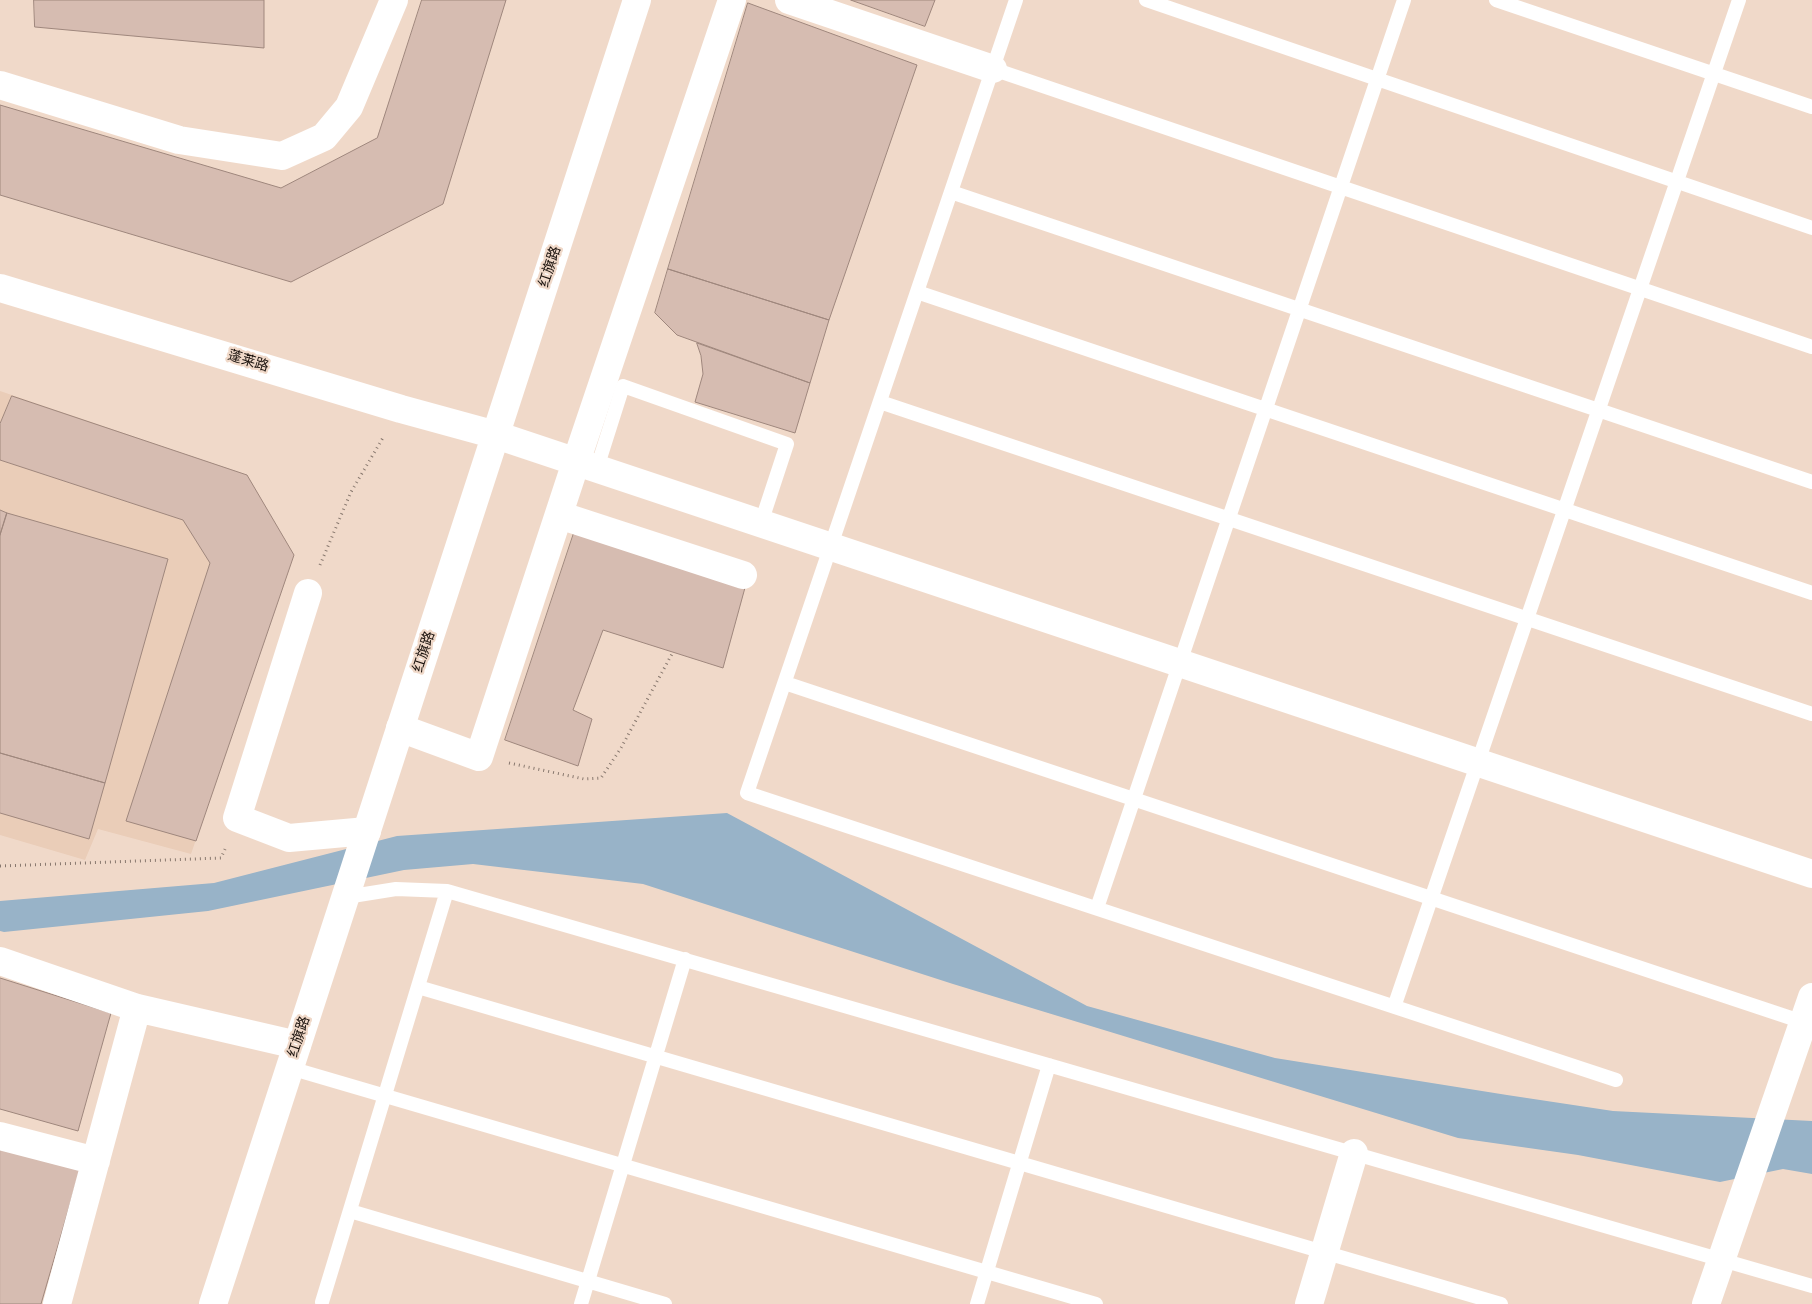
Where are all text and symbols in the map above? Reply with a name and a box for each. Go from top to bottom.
street label: 红旗路 [537,244,565,290]
street label: 蓬莱路 [225,348,271,376]
street label: 红旗路 [411,629,439,675]
street label: 红旗路 [286,1014,314,1060]

